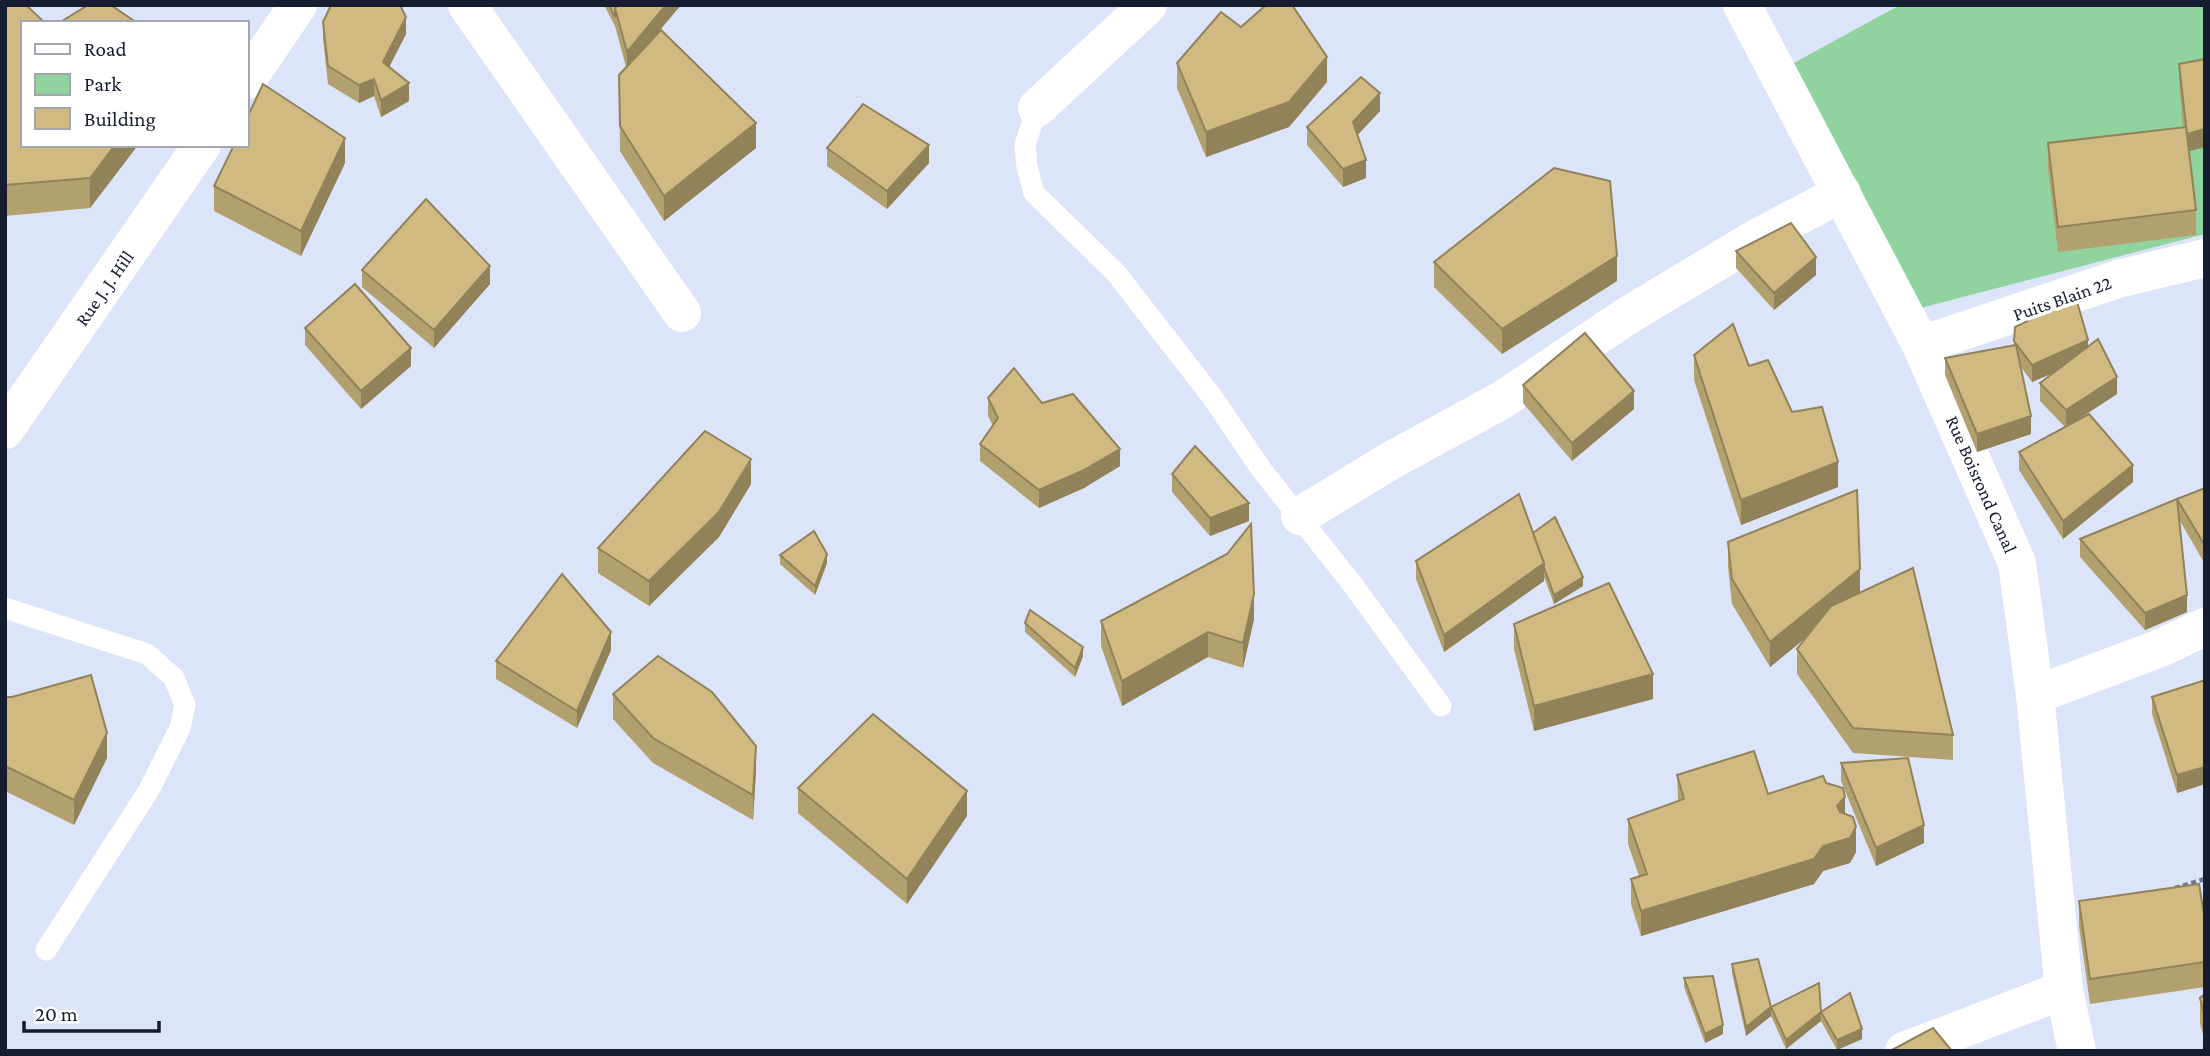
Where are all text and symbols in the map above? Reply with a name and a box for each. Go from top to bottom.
legend [21,21,248,147]
text: Road [84,37,127,61]
text: Park [84,72,121,96]
text: Building [84,107,156,131]
street label: Rue J. J. Hill [71,247,138,330]
street label: Puits Blain 22 [2010,272,2114,325]
street label: Rue Boisrond Canal [1942,412,2021,556]
scale bar [24,990,159,1034]
text: 20 m [35,1002,78,1026]

